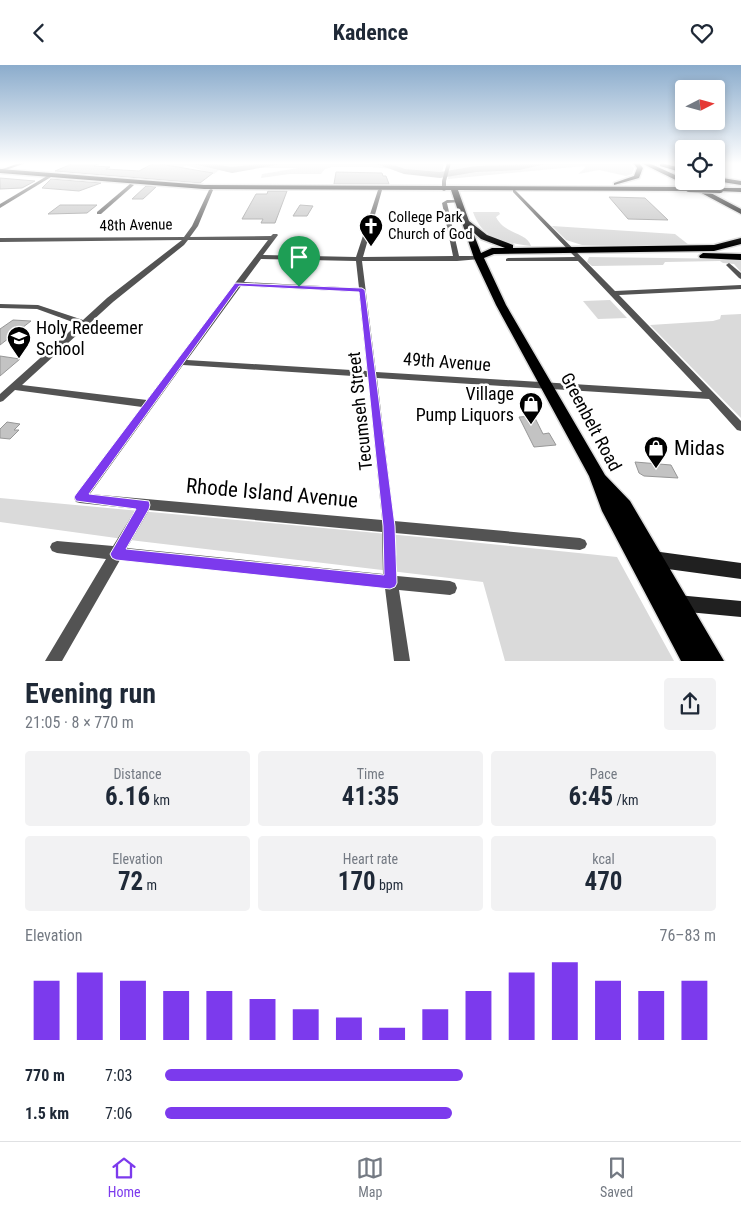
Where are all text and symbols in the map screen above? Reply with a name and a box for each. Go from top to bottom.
icon: back [25,19,53,47]
icon: heart [688,19,716,47]
text: Kadence [333,20,408,45]
north arrow [675,80,725,130]
map controls [675,80,725,190]
button: locate [675,140,725,190]
place label: College Park Church of God [388,208,473,243]
church icon: College Park Church of God [358,213,384,247]
street label: 48th Avenue [99,215,173,235]
pin [278,236,320,287]
icon: arrive [285,243,313,271]
place label: Holy Redeemer School [36,317,144,359]
school or university icon: Holy Redeemer School [6,325,32,359]
street label: 49th Avenue [403,348,492,375]
street label: Tecumseh Street [343,351,376,471]
street label: Greenbelt Road [557,369,626,475]
place label: Village Pump Liquors [416,383,514,425]
shop icon: Village Pump Liquors [518,391,544,425]
shop icon: Midas [643,435,669,469]
place label: Midas [674,436,725,460]
street label: Rhode Island Avenue [185,474,359,512]
text: Evening run [25,677,156,710]
button: share [664,678,716,730]
text: 21:05 · 8 × 770 m [25,713,134,732]
text: Distance [113,766,162,782]
text: Time [357,766,384,782]
text: Pace [590,766,617,782]
text: 6.16 [105,782,150,811]
text: 41:35 [342,782,399,811]
text: 6:45 [568,782,613,811]
text: km [150,792,170,808]
text: /km [613,792,639,808]
text: Elevation [112,851,163,867]
text: Heart rate [343,851,398,867]
text: kcal [592,851,615,867]
text: 72 [118,867,143,896]
text: 170 [338,867,376,896]
text: 470 [585,867,622,896]
text: m [143,877,157,893]
text: bpm [376,877,403,893]
text: Elevation [25,926,83,945]
text: 76–83 m [660,926,716,945]
text: 770 m [25,1066,65,1085]
text: 7:03 [105,1066,132,1085]
text: 1.5 km [25,1104,69,1123]
text: 7:06 [105,1104,132,1123]
tab: Home [108,1154,141,1200]
tab: Map [356,1154,384,1200]
tab: Saved [600,1154,633,1200]

